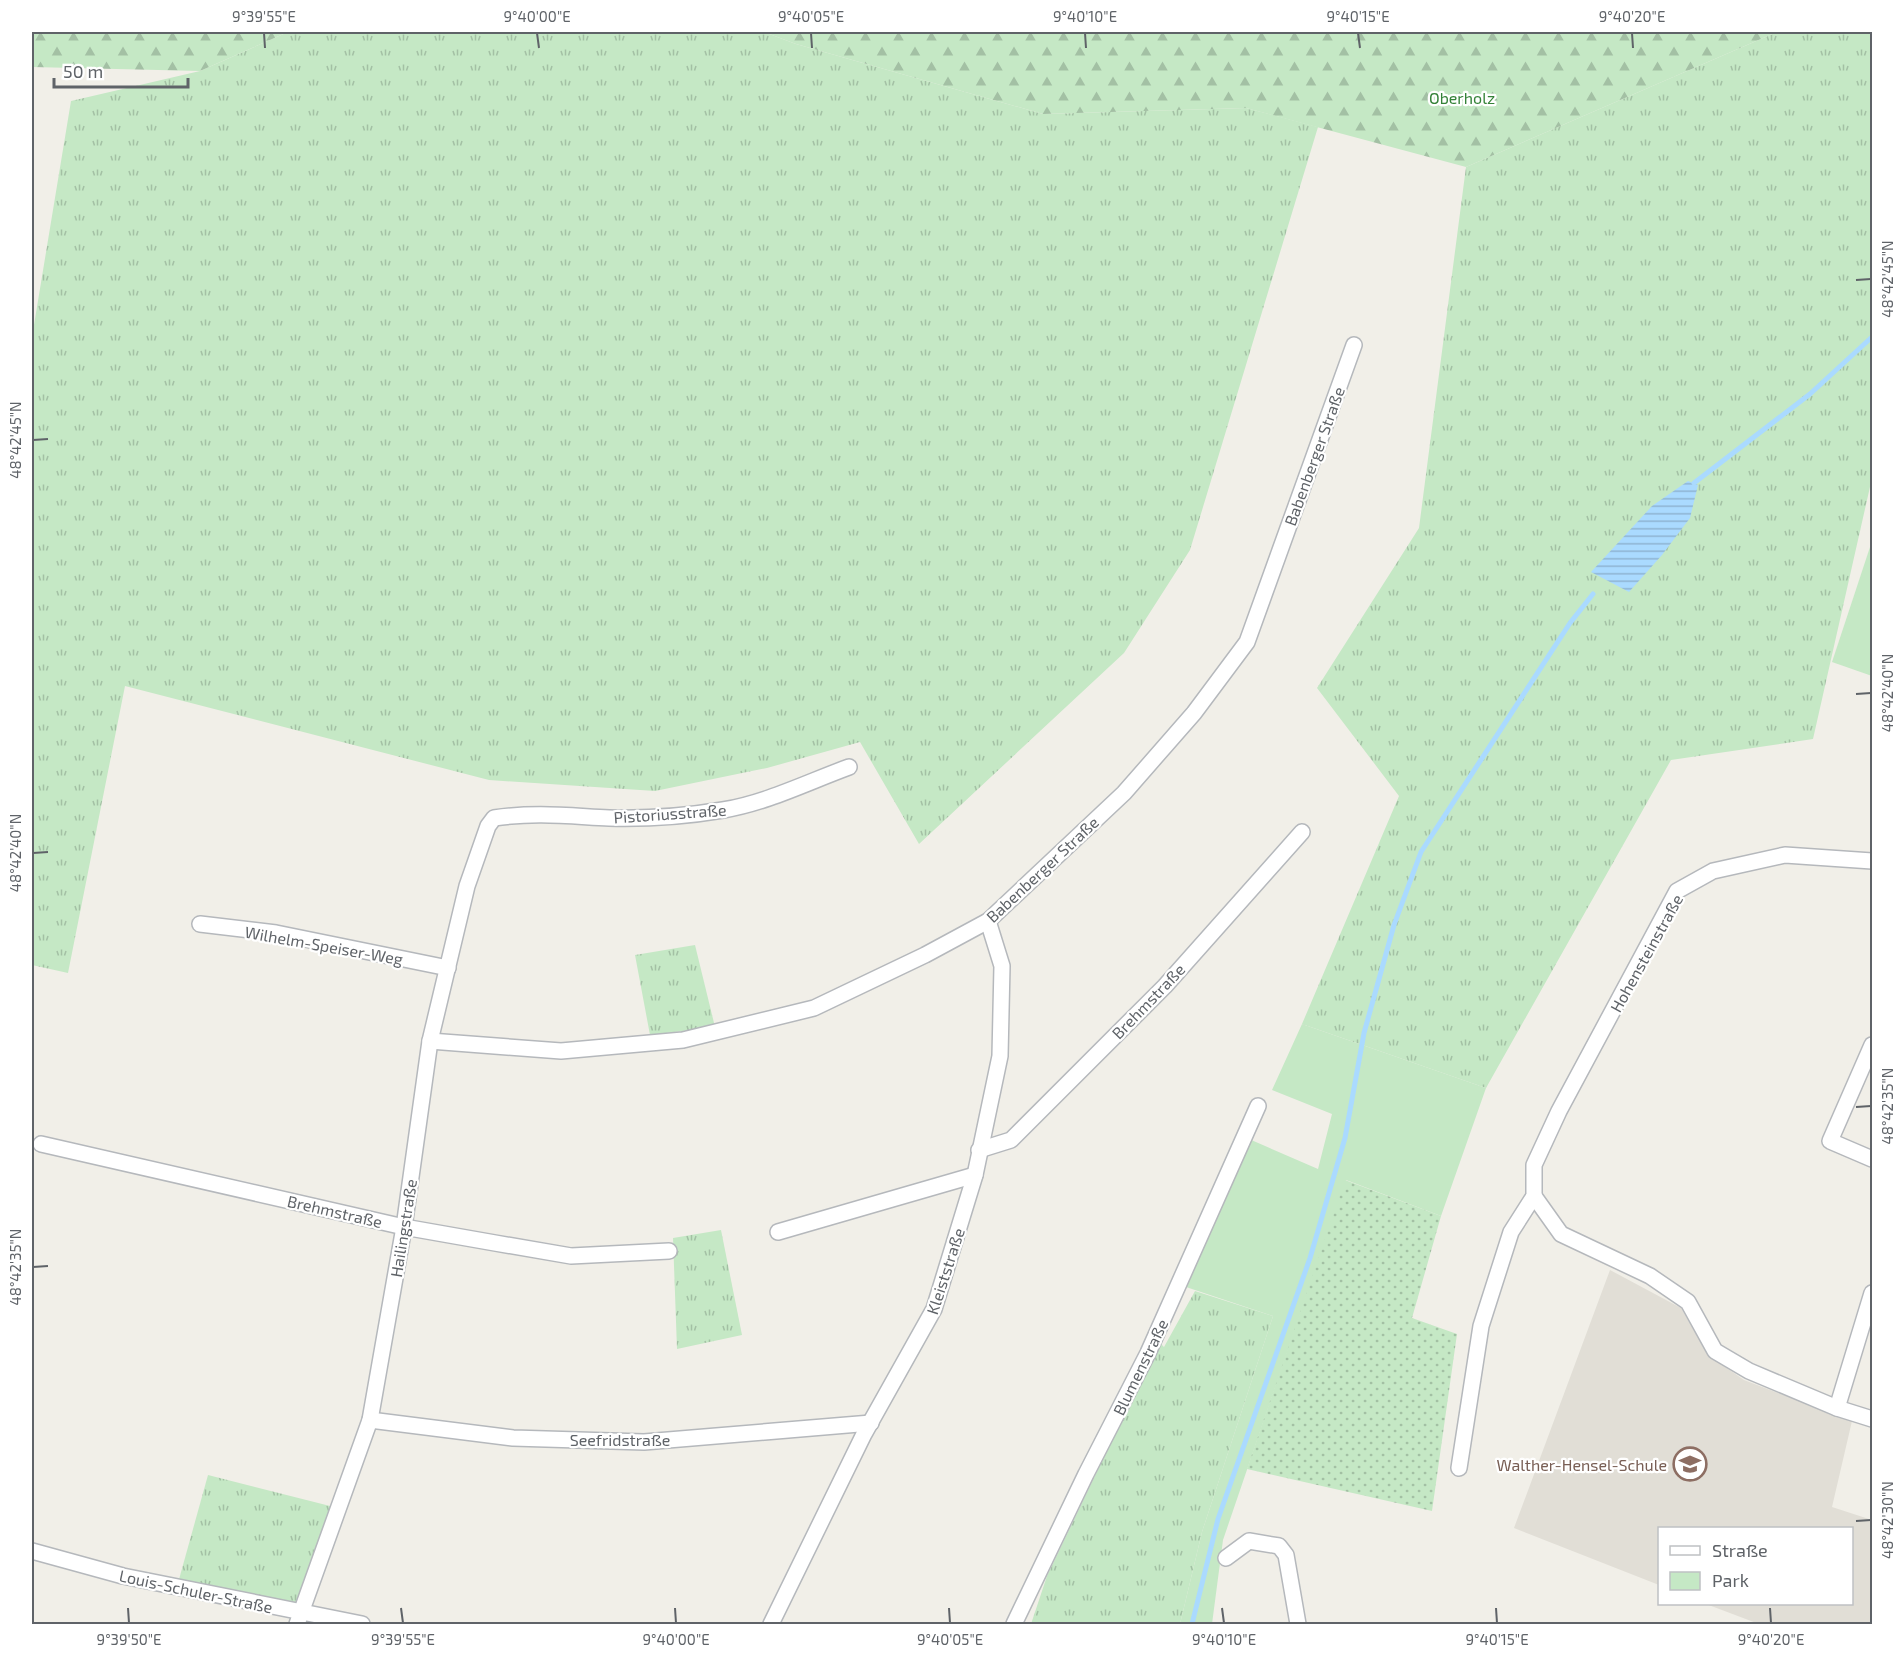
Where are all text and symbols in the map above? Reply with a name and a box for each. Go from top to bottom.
text: 9°39'55"E [232,7,296,25]
text: 9°40'00"E [503,7,571,25]
text: 9°40'05"E [778,7,844,25]
text: 9°40'10"E [1053,7,1117,25]
text: 9°40'15"E [1326,7,1390,25]
text: 9°40'20"E [1599,7,1665,25]
scale bar [54,51,188,89]
text: 50 m [63,60,103,82]
park label: Oberholz [1429,88,1495,107]
text: 48°42'45"N [1878,240,1896,318]
street label: Babenberger Straße [1280,384,1348,528]
text: 48°42'45"N [6,401,24,479]
text: 48°42'40"N [1878,654,1896,732]
street label: Pistoriusstraße [613,800,727,826]
street label: Babenberger Straße [982,812,1102,926]
text: 48°42'40"N [6,814,24,892]
street label: Hohensteinstraße [1606,891,1686,1015]
street label: Wilhelm-Speiser-Weg [243,922,405,968]
street label: Brehmstraße [1108,960,1188,1042]
text: 48°42'35"N [1878,1068,1896,1144]
street label: Hailingstraße [386,1178,420,1278]
street label: Brehmstraße [286,1191,384,1231]
street label: Kleiststraße [922,1225,968,1317]
text: 48°42'35"N [6,1229,24,1305]
street label: Blumenstraße [1109,1316,1171,1418]
street label: Seefridstraße [570,1430,670,1449]
school or university icon: Walther-Hensel-Schule [1672,1446,1708,1482]
place label: Walther-Hensel-Schule [1496,1455,1667,1474]
text: 48°42'30"N [1878,1481,1896,1559]
legend [1658,1527,1853,1605]
text: Straße [1712,1539,1768,1561]
street label: Louis-Schuler-Straße [118,1565,274,1617]
text: Park [1712,1569,1749,1591]
text: 9°39'50"E [97,1630,161,1648]
text: 9°39'55"E [371,1630,435,1648]
text: 9°40'00"E [642,1630,710,1648]
text: 9°40'05"E [917,1630,983,1648]
text: 9°40'10"E [1192,1630,1256,1648]
text: 9°40'15"E [1465,1630,1529,1648]
text: 9°40'20"E [1738,1630,1804,1648]

